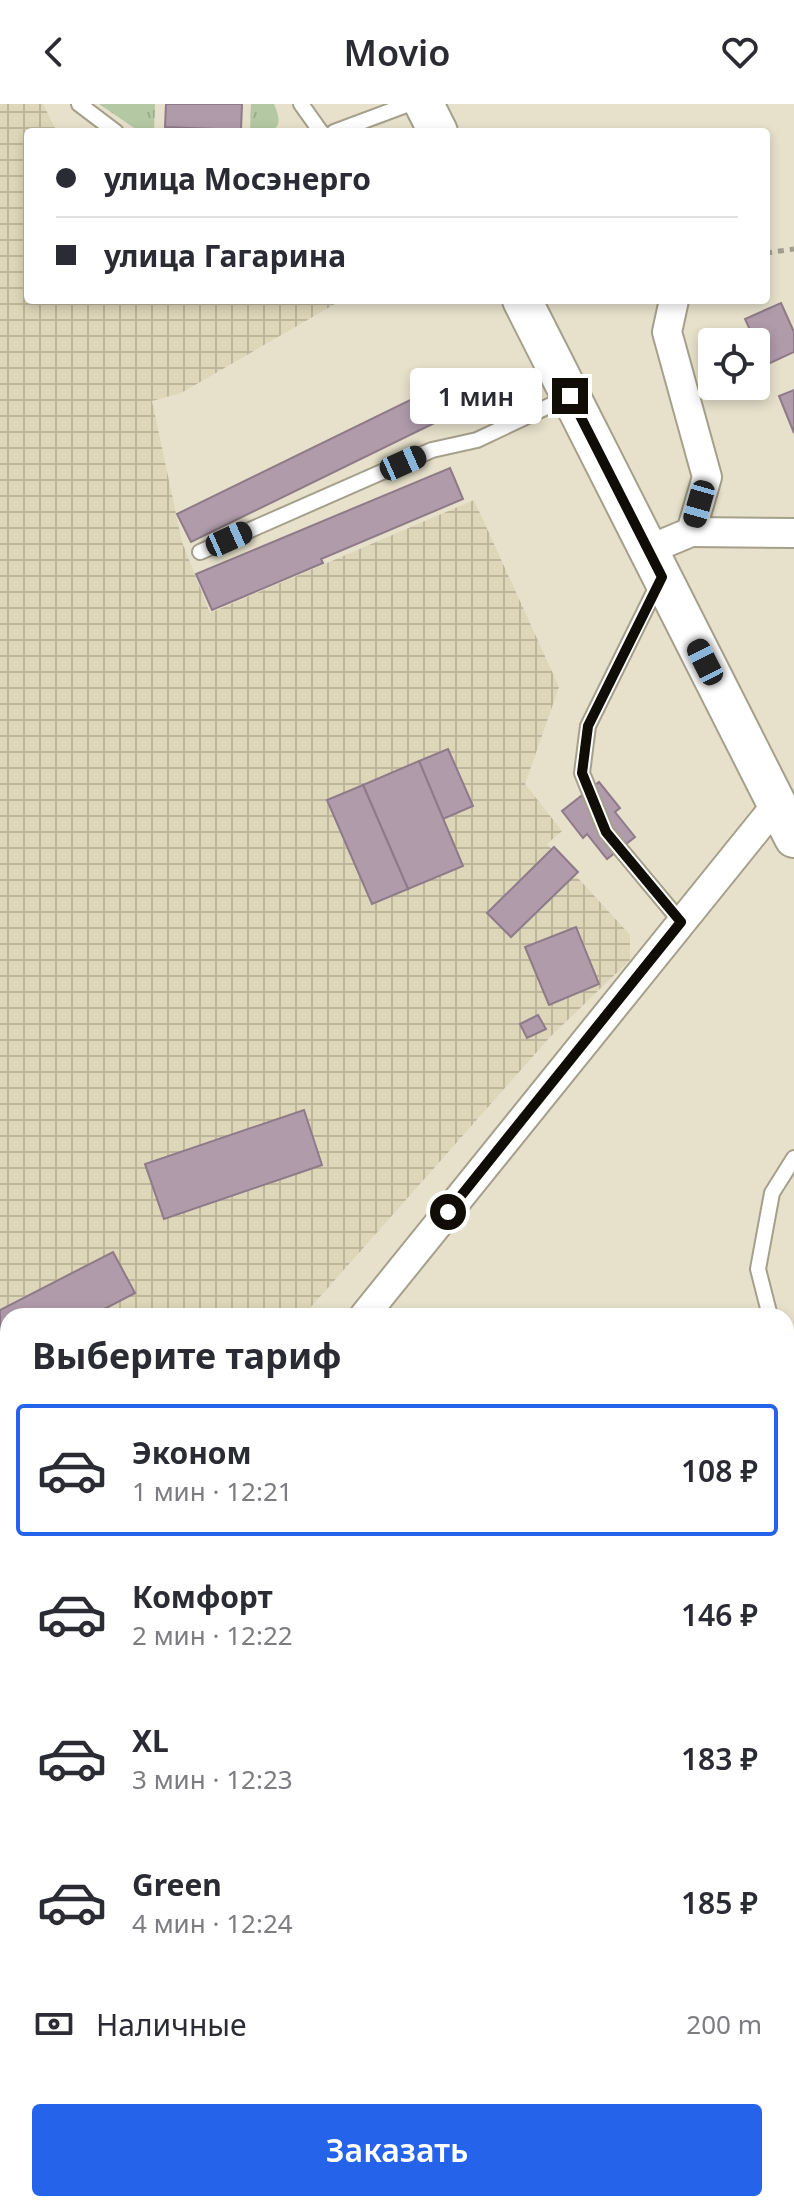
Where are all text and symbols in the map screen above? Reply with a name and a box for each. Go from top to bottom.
text: Movio [343,28,451,77]
icon: back [32,30,76,74]
icon: heart [718,30,762,74]
text: улица Мосэнерго [104,158,371,199]
text: улица Гагарина [104,235,346,276]
map controls [698,328,770,400]
button: locate [698,328,770,400]
callout: 1 мин [410,368,542,424]
text: 1 мин [438,378,514,414]
route end [552,378,588,414]
car [376,442,430,484]
car [681,478,717,530]
car [202,518,256,560]
car [683,635,727,689]
route start [430,1194,466,1230]
text: Выберите тариф [32,1331,341,1380]
text: Эконом [132,1432,252,1473]
icon: car [36,1434,108,1506]
text: 108 ₽ [681,1450,758,1491]
text: 1 мин · 12:21 [132,1473,293,1509]
text: Комфорт [132,1576,273,1617]
icon: car [36,1578,108,1650]
text: 146 ₽ [681,1594,758,1635]
text: 2 мин · 12:22 [132,1617,293,1653]
text: XL [132,1720,169,1761]
icon: car [36,1722,108,1794]
text: 183 ₽ [681,1738,758,1779]
text: 3 мин · 12:23 [132,1761,293,1797]
text: Green [132,1864,222,1905]
icon: car [36,1866,108,1938]
text: 185 ₽ [681,1882,758,1923]
text: 4 мин · 12:24 [132,1905,293,1941]
icon: cash [32,2002,76,2046]
text: Наличные [96,2004,247,2045]
text: 200 m [686,2006,762,2042]
button: Заказать [32,2104,762,2196]

